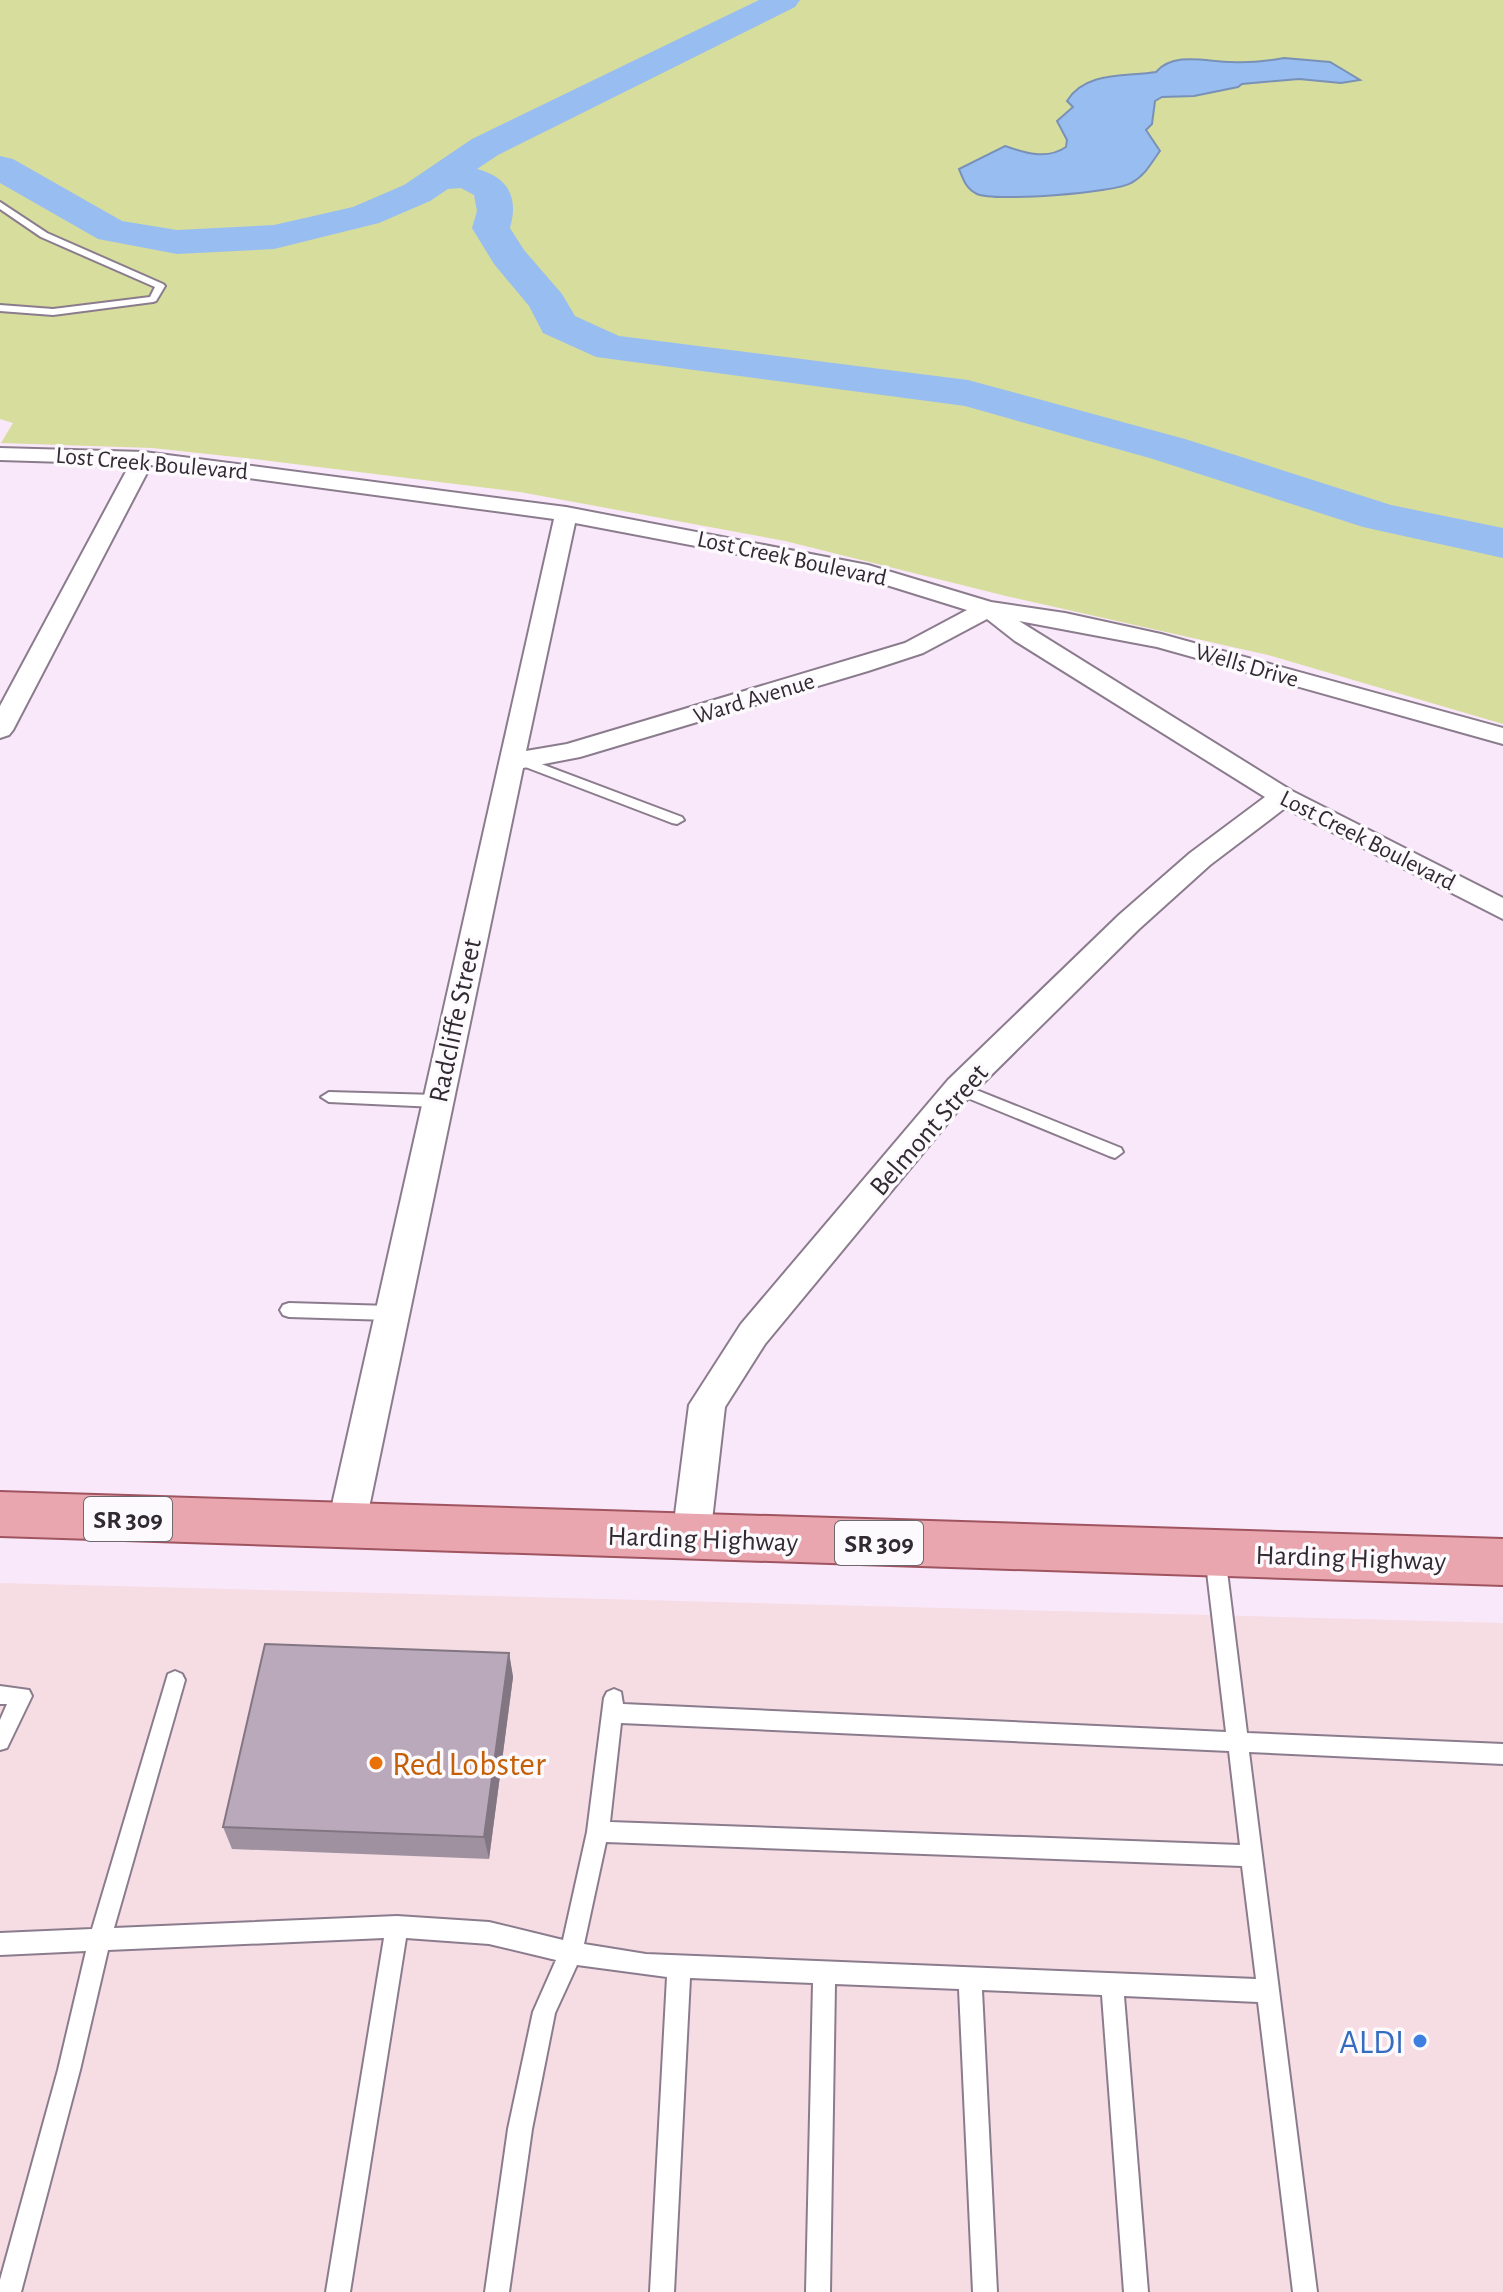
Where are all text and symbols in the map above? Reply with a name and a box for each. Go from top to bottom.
street label: Lost Creek Boulevard [55,444,249,484]
street label: Lost Creek Boulevard [695,527,889,591]
street label: Wells Drive [1192,640,1301,692]
street label: Ward Avenue [691,669,818,729]
street label: Lost Creek Boulevard [1276,786,1459,895]
street label: Radcliffe Street [425,936,487,1105]
street label: Belmont Street [865,1059,994,1202]
road number: SR 309 [84,1497,172,1541]
road number: SR 309 [835,1521,923,1565]
street label: Harding Highway [607,1523,799,1557]
street label: Harding Highway [1255,1542,1447,1576]
place label: Red Lobster [392,1748,546,1782]
marker: Red Lobster [367,1754,385,1772]
place label: ALDI [1339,2026,1404,2060]
marker: ALDI [1411,2032,1429,2050]

